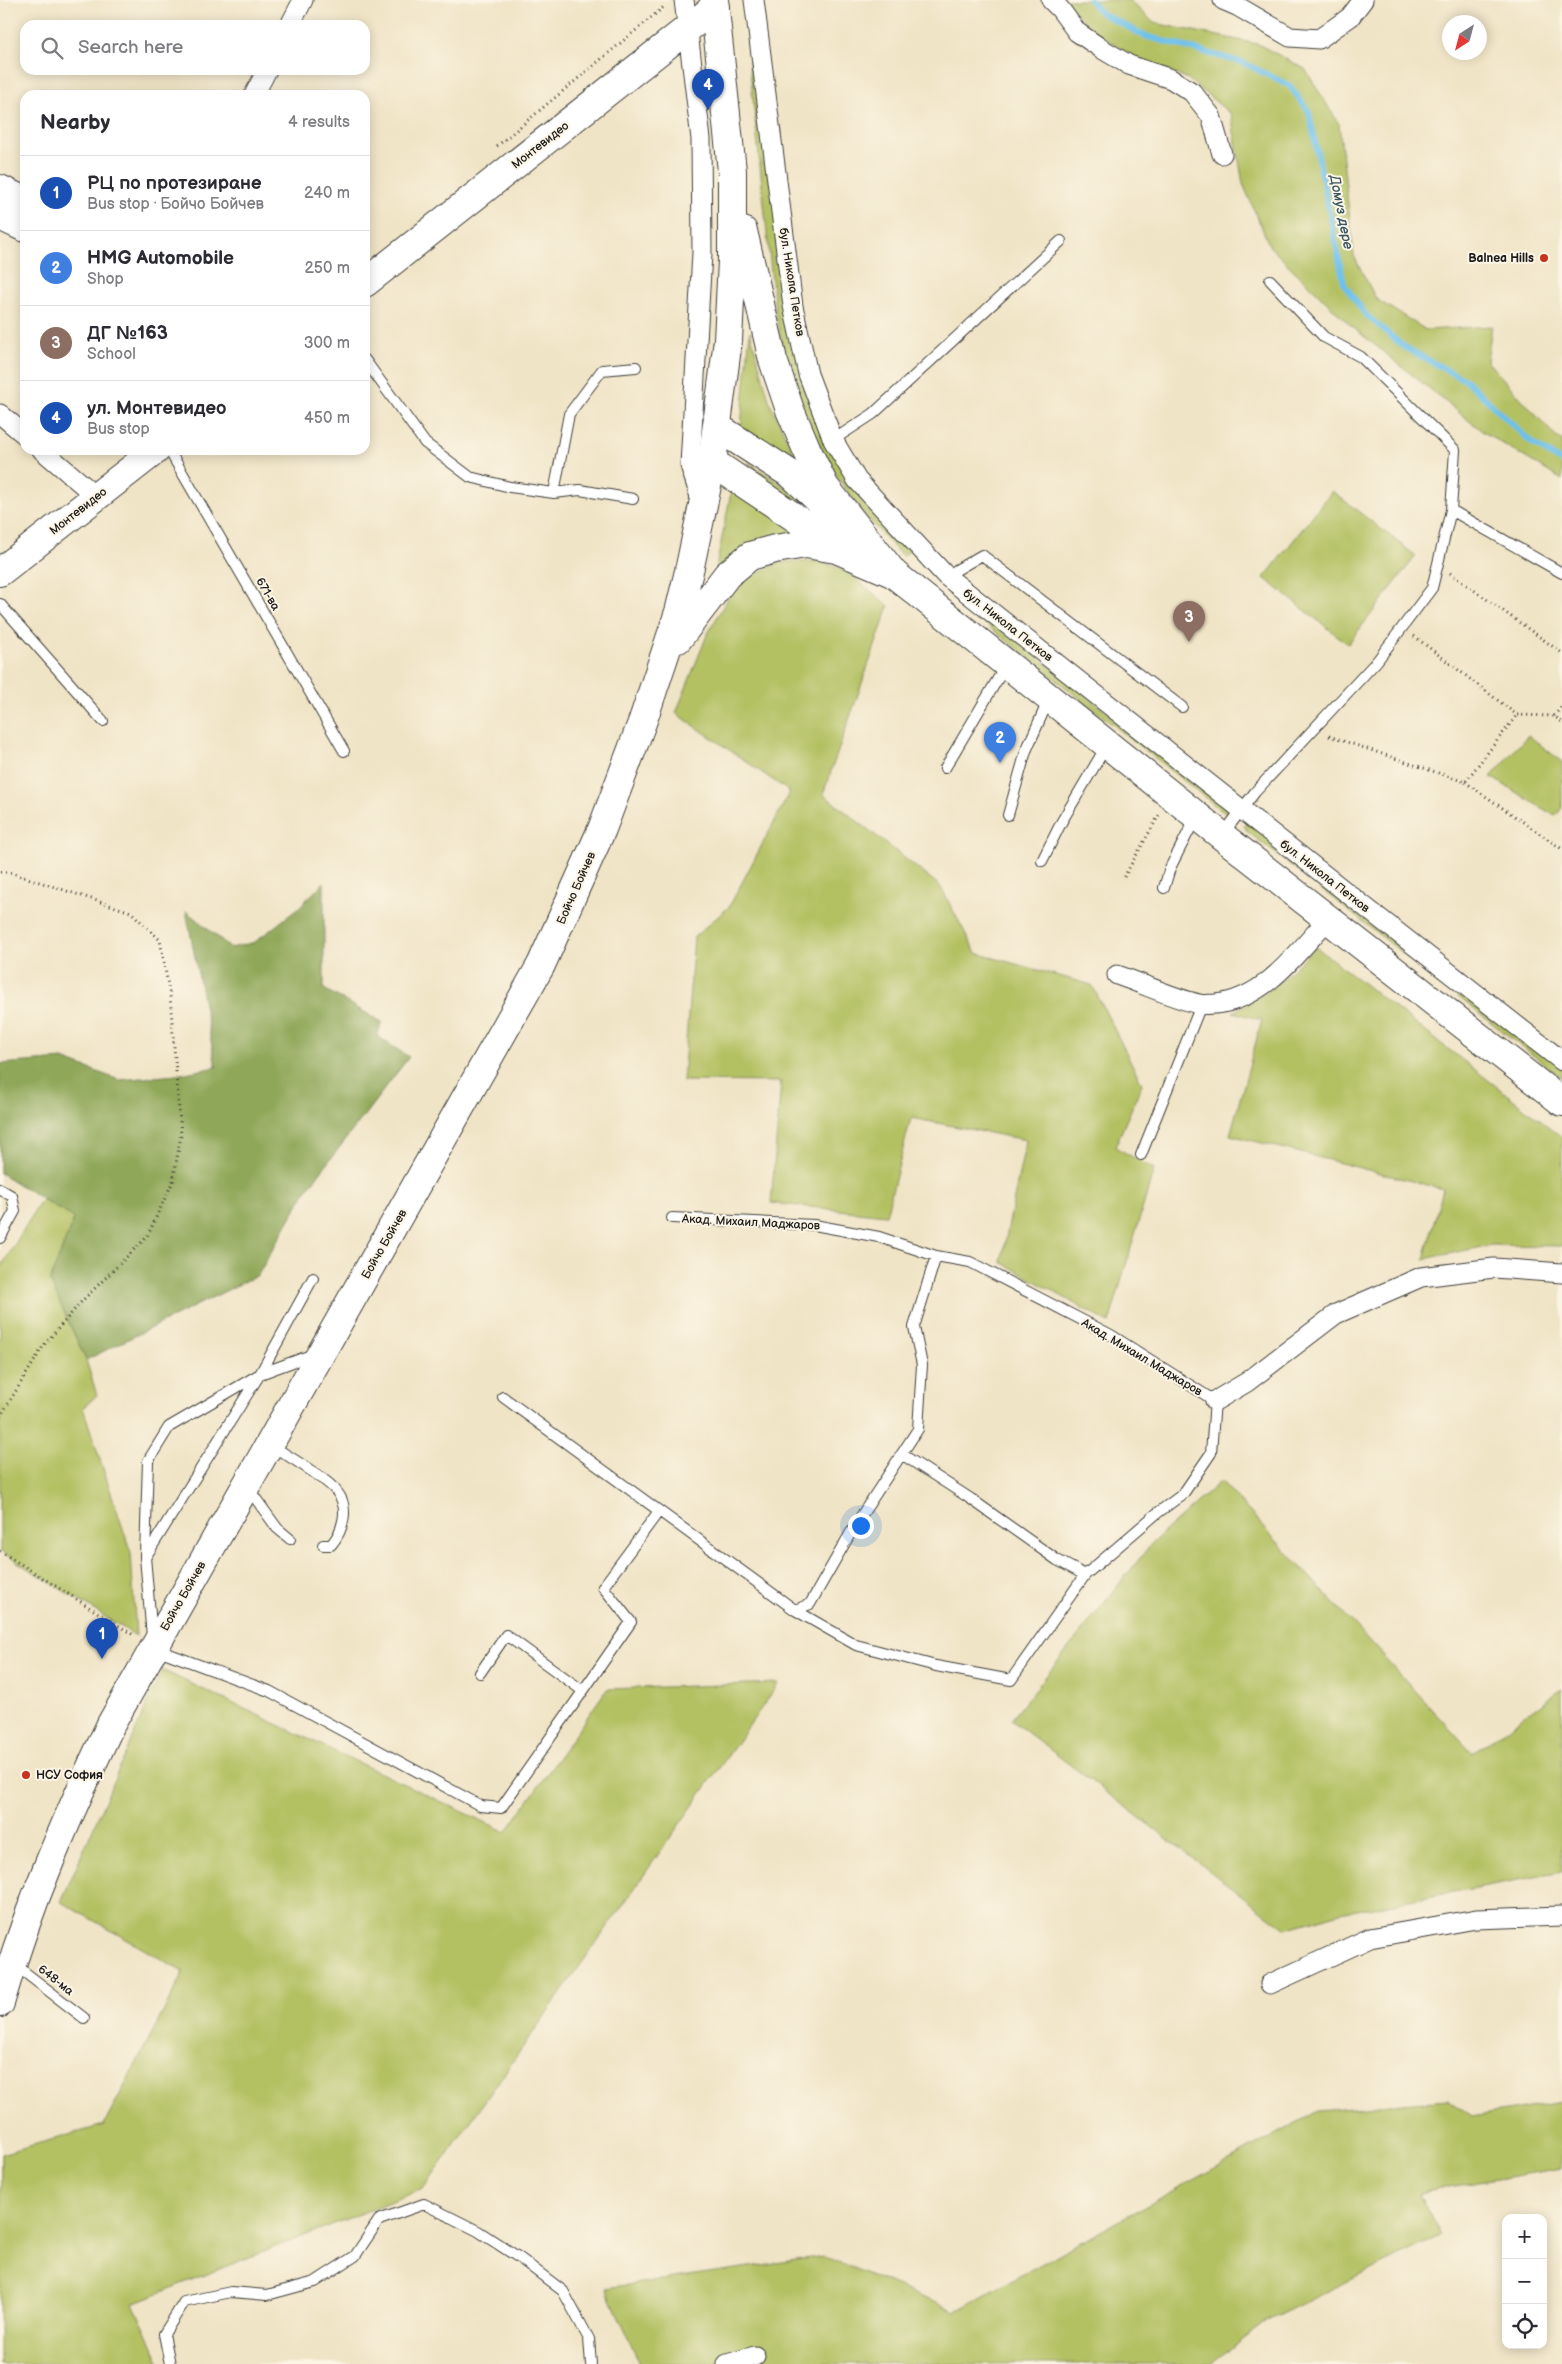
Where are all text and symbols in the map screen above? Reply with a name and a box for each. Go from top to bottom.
north arrow [1442,15,1487,60]
search box [20,20,370,75]
icon: search [38,34,66,62]
text: Search here [78,36,183,59]
pin: 4 [692,69,724,110]
text: Nearby [40,110,110,135]
text: 4 results [288,113,350,132]
street label: Монтевидео [509,118,572,172]
text: РЦ по протезиране [87,172,261,195]
water label: Домуз дере [1326,172,1357,251]
text: 1 [53,184,59,203]
text: 240 m [304,184,350,203]
text: Bus stop · Бойчо Бойчев [87,195,264,214]
street label: бул. Никола Петков [776,227,808,338]
text: HMG Automobile [87,247,234,270]
place label: Balnea Hills [1468,251,1534,266]
marker: Balnea Hills [1538,252,1550,264]
text: 2 [51,259,61,278]
text: 250 m [304,259,350,278]
text: Shop [87,270,124,289]
text: ДГ №163 [87,322,168,345]
text: 3 [51,334,61,353]
text: 300 m [304,334,350,353]
text: School [87,345,136,364]
text: ул. Монтевидео [87,397,226,420]
text: 4 [51,409,61,428]
text: 450 m [304,409,350,428]
text: Bus stop [87,420,150,439]
street label: Монтевидео [47,484,110,538]
street label: 671-ва [252,575,283,613]
street label: бул. Никола Петков [960,586,1056,665]
pin: 3 [1173,601,1205,642]
pin: 2 [984,722,1016,763]
street label: бул. Никола Петков [1277,837,1373,916]
street label: Бойчо Бойчев [554,849,599,927]
street label: Бойчо Бойчев [359,1206,411,1282]
street label: Акад. Михаил Маджаров [681,1211,821,1234]
street label: Акад. Михаил Маджаров [1078,1315,1205,1400]
your location [848,1513,874,1539]
street label: Бойчо Бойчев [158,1558,210,1634]
pin: 1 [86,1618,118,1659]
place label: НСУ София [36,1768,103,1783]
marker: НСУ София [20,1769,32,1781]
street label: 648-ма [35,1962,76,1999]
map controls [1502,2214,1547,2349]
button: + [1502,2214,1547,2259]
button: − [1502,2259,1547,2304]
button: locate [1502,2304,1547,2349]

